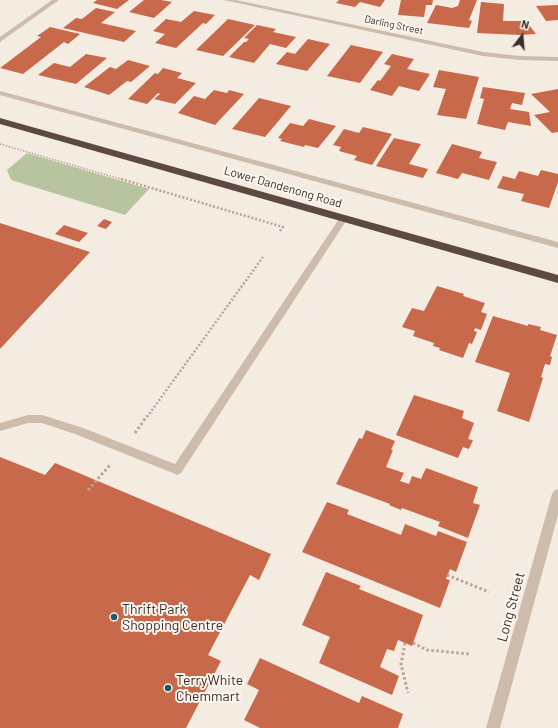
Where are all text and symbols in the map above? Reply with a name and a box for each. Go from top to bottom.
street label: Darling Street [364,13,424,37]
north arrow [502,16,542,56]
text: N [520,17,531,31]
street label: Lower Dandenong Road [222,163,344,211]
street label: Long Street [494,570,528,644]
place label: Thrift Park Shopping Centre [122,601,223,634]
marker: Thrift Park Shopping Centre [109,612,119,622]
place label: TerryWhite Chemmart [176,672,243,704]
marker: TerryWhite Chemmart [163,683,173,693]

